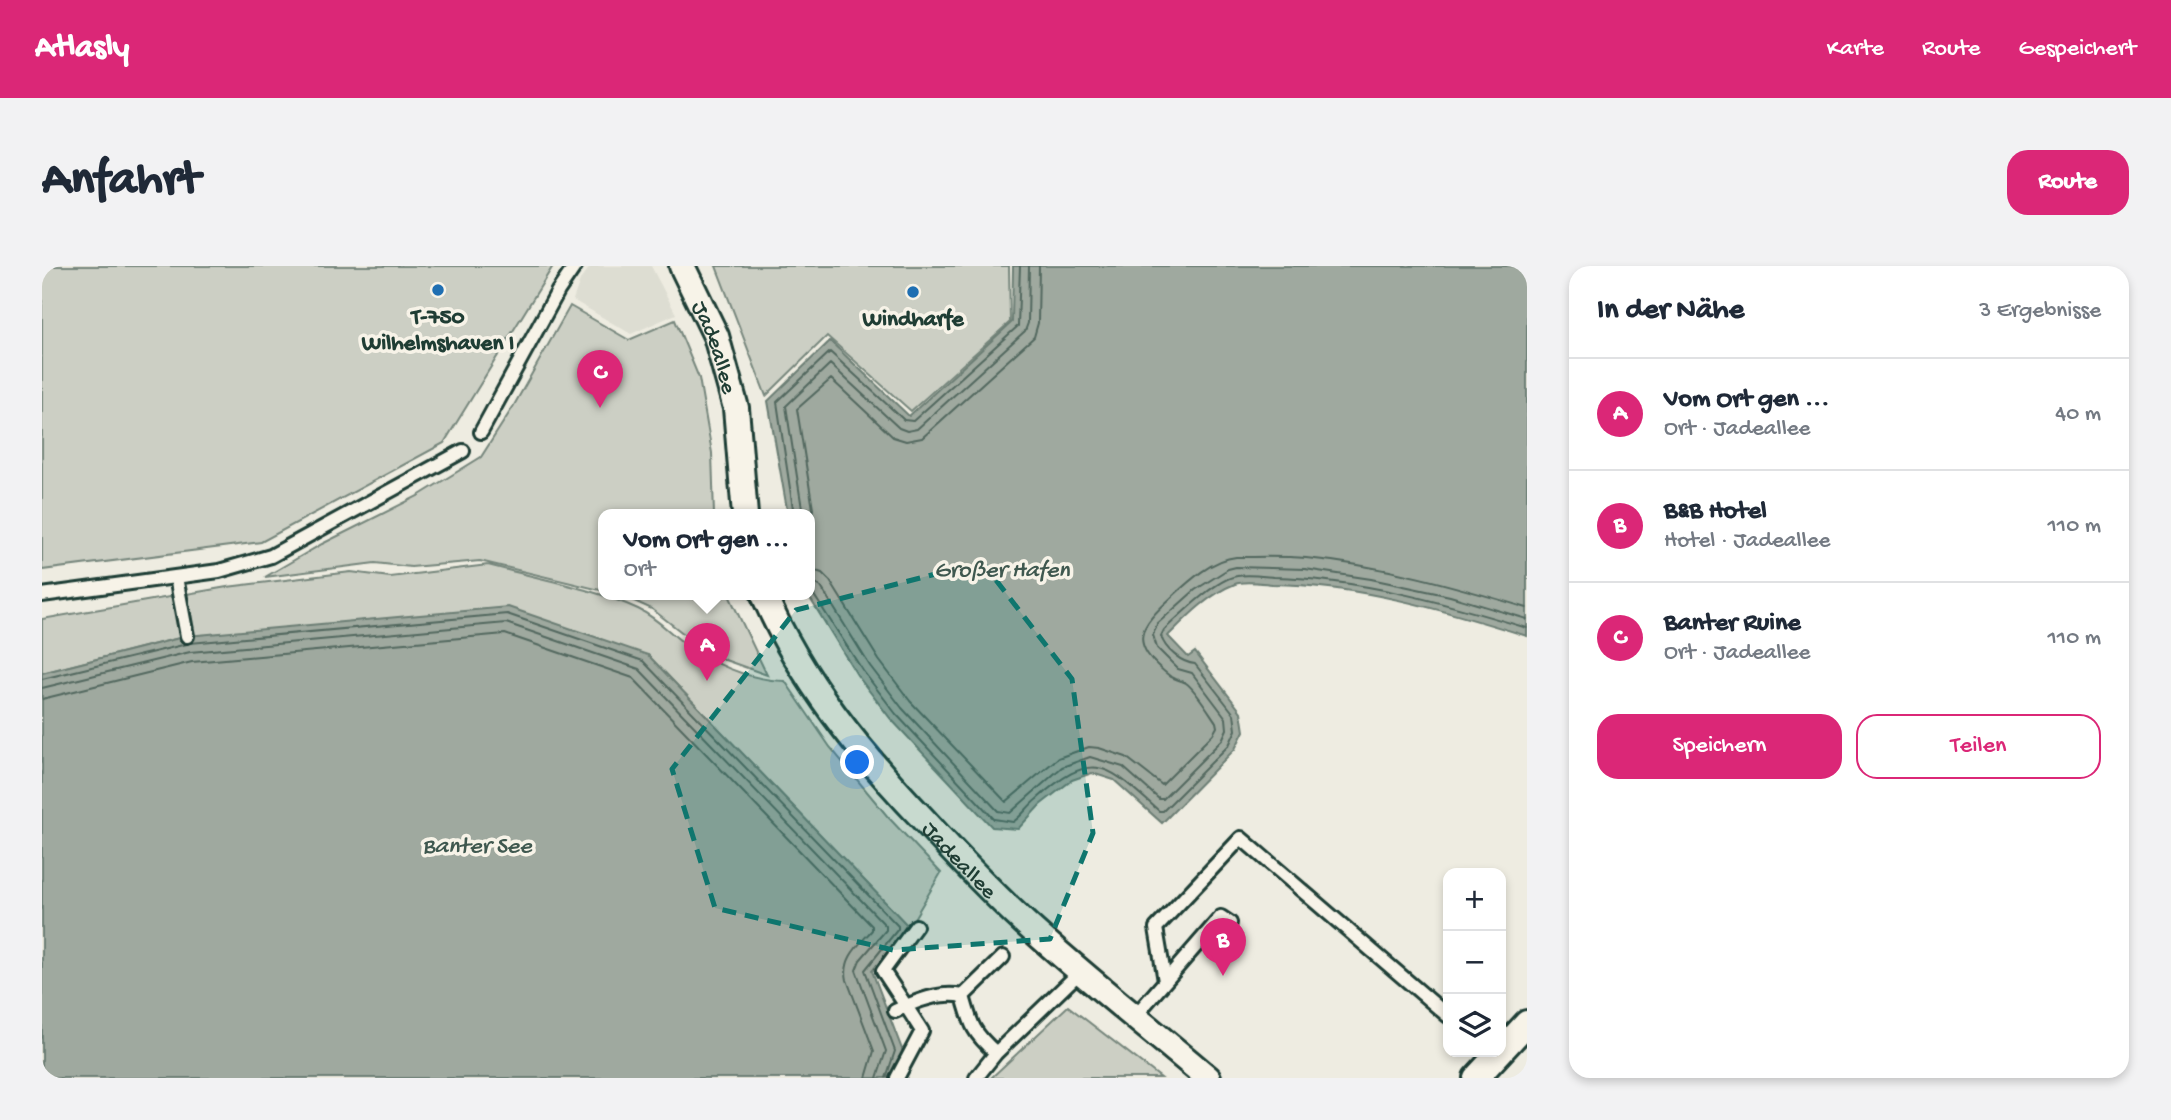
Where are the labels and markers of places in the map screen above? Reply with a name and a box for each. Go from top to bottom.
marker: T-750 Wilhelmshaven I [430,282,446,298]
marker: Windharfe [905,284,921,300]
place label: T-750 Wilhelmshaven I [361,305,514,358]
place label: Windharfe [861,307,965,334]
pin: C [577,350,623,408]
pin: A [684,623,730,681]
pin: B [1200,918,1246,976]

